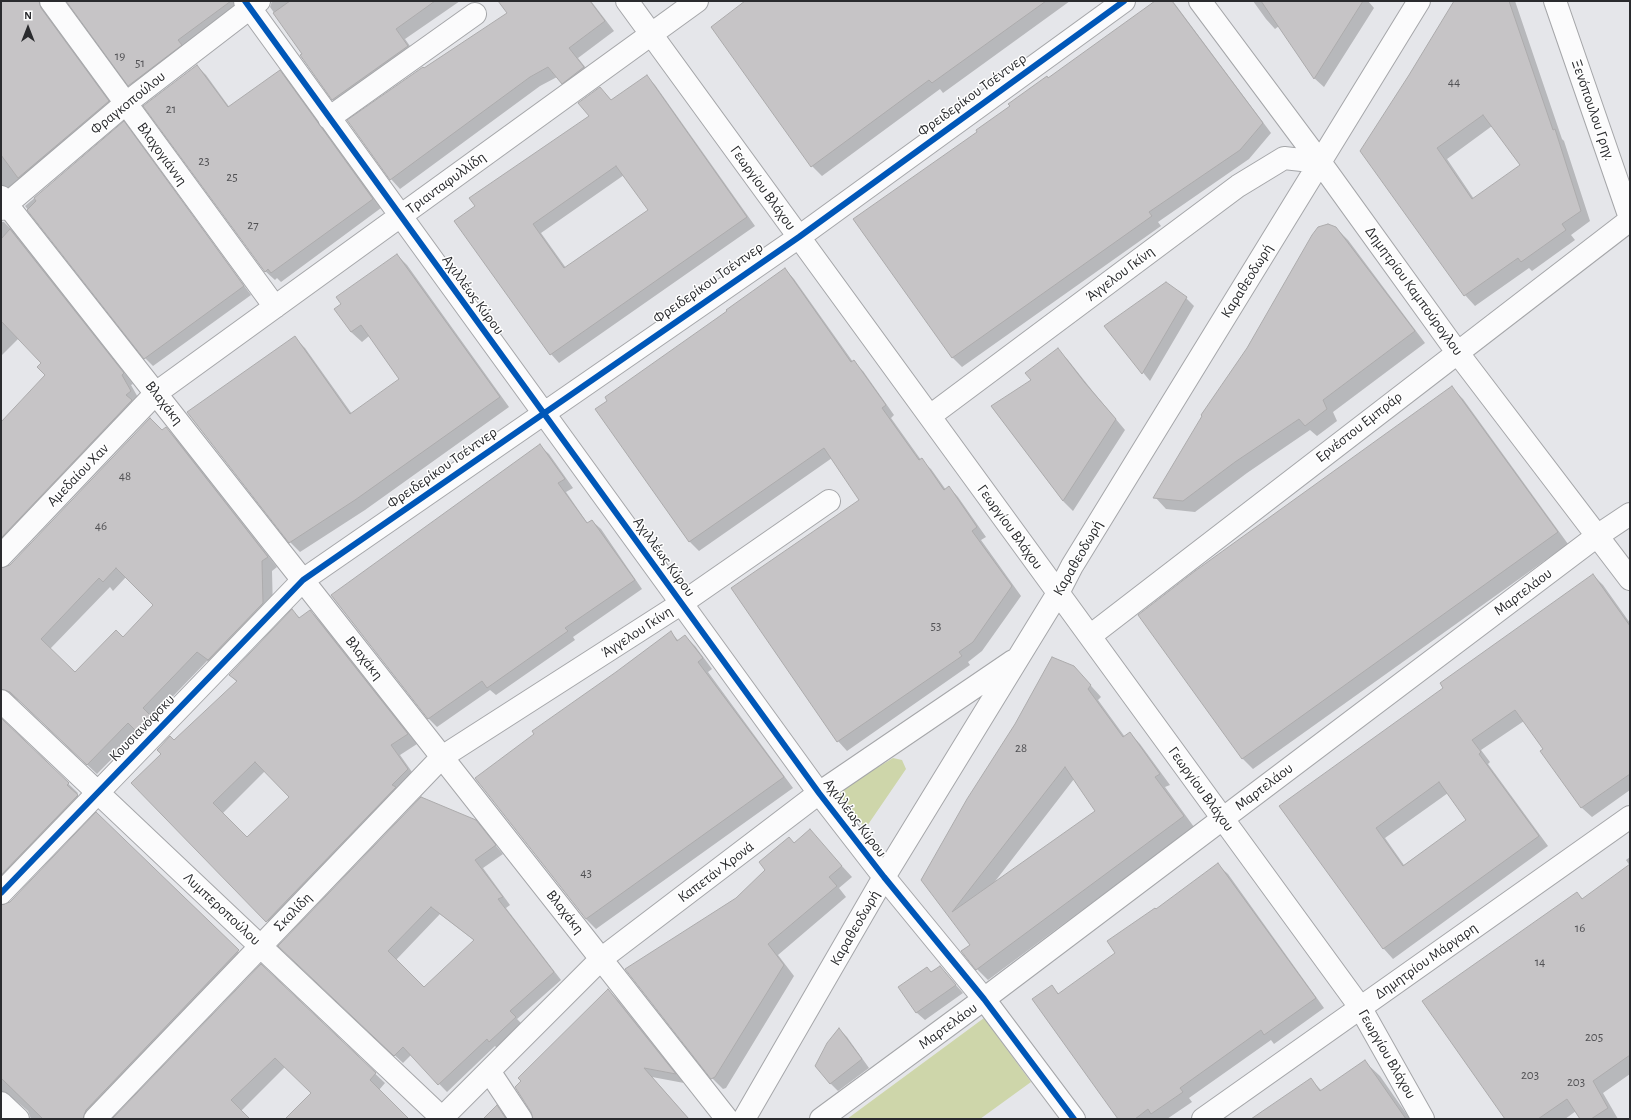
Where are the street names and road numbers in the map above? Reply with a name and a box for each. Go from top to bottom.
street label: Φρειδερίκου Τσέντνερ [914,49,1030,141]
street label: Ξενόπουλου Γρηγ. [1567,57,1619,163]
street label: Φραγκοπούλου [87,67,169,139]
street label: Βλαχογιάννη [133,119,191,189]
street label: Γεωργίου Βλάχου [726,142,800,234]
street label: Τριανταφυλλίδη [402,148,490,218]
street label: Δημητρίου Καμπούρογλου [1361,223,1467,359]
street label: Φρειδερίκου Τσέντνερ [649,238,767,328]
street label: Καραθεοδωρή [1217,241,1277,321]
street label: Άγγελου Γκίνη [1082,242,1158,306]
street label: Αχιλλέως Κύρου [438,252,508,338]
street label: Βλαχάκη [141,377,187,429]
street label: Ερνέστου Εμπράρ [1312,388,1406,466]
street label: Φρειδερίκου Τσέντνερ [383,423,501,513]
street label: Αμεδαίου Χαν [43,440,113,510]
street label: Γεωργίου Βλάχου [973,481,1047,573]
street label: Αχιλλέως Κύρου [629,514,699,600]
street label: Καραθεοδωρή [1049,517,1107,599]
street label: Μαρτελάου [1490,564,1556,620]
street label: Άγγελου Γκίνη [598,602,676,662]
street label: Βλαχάκη [341,632,387,684]
street label: Κουσιανόφσκυ [106,691,178,765]
street label: Γεωργίου Βλάχου [1164,743,1238,835]
street label: Μαρτελάου [1231,759,1297,815]
street label: Αχιλλέως Κύρου [820,775,890,861]
street label: Καπετάν Χρονά [674,838,758,906]
street label: Λυμπεροπούλου [180,869,264,949]
street label: Βλαχάκη [542,886,588,938]
street label: Καραθεοδωρή [826,887,884,969]
street label: Σκαλίδη [270,889,316,935]
street label: Δημητρίου Μάργαρη [1371,919,1481,1003]
street label: Μαρτελάου [915,999,981,1053]
street label: Γεωργίου Βλάχου [1354,1006,1420,1102]

